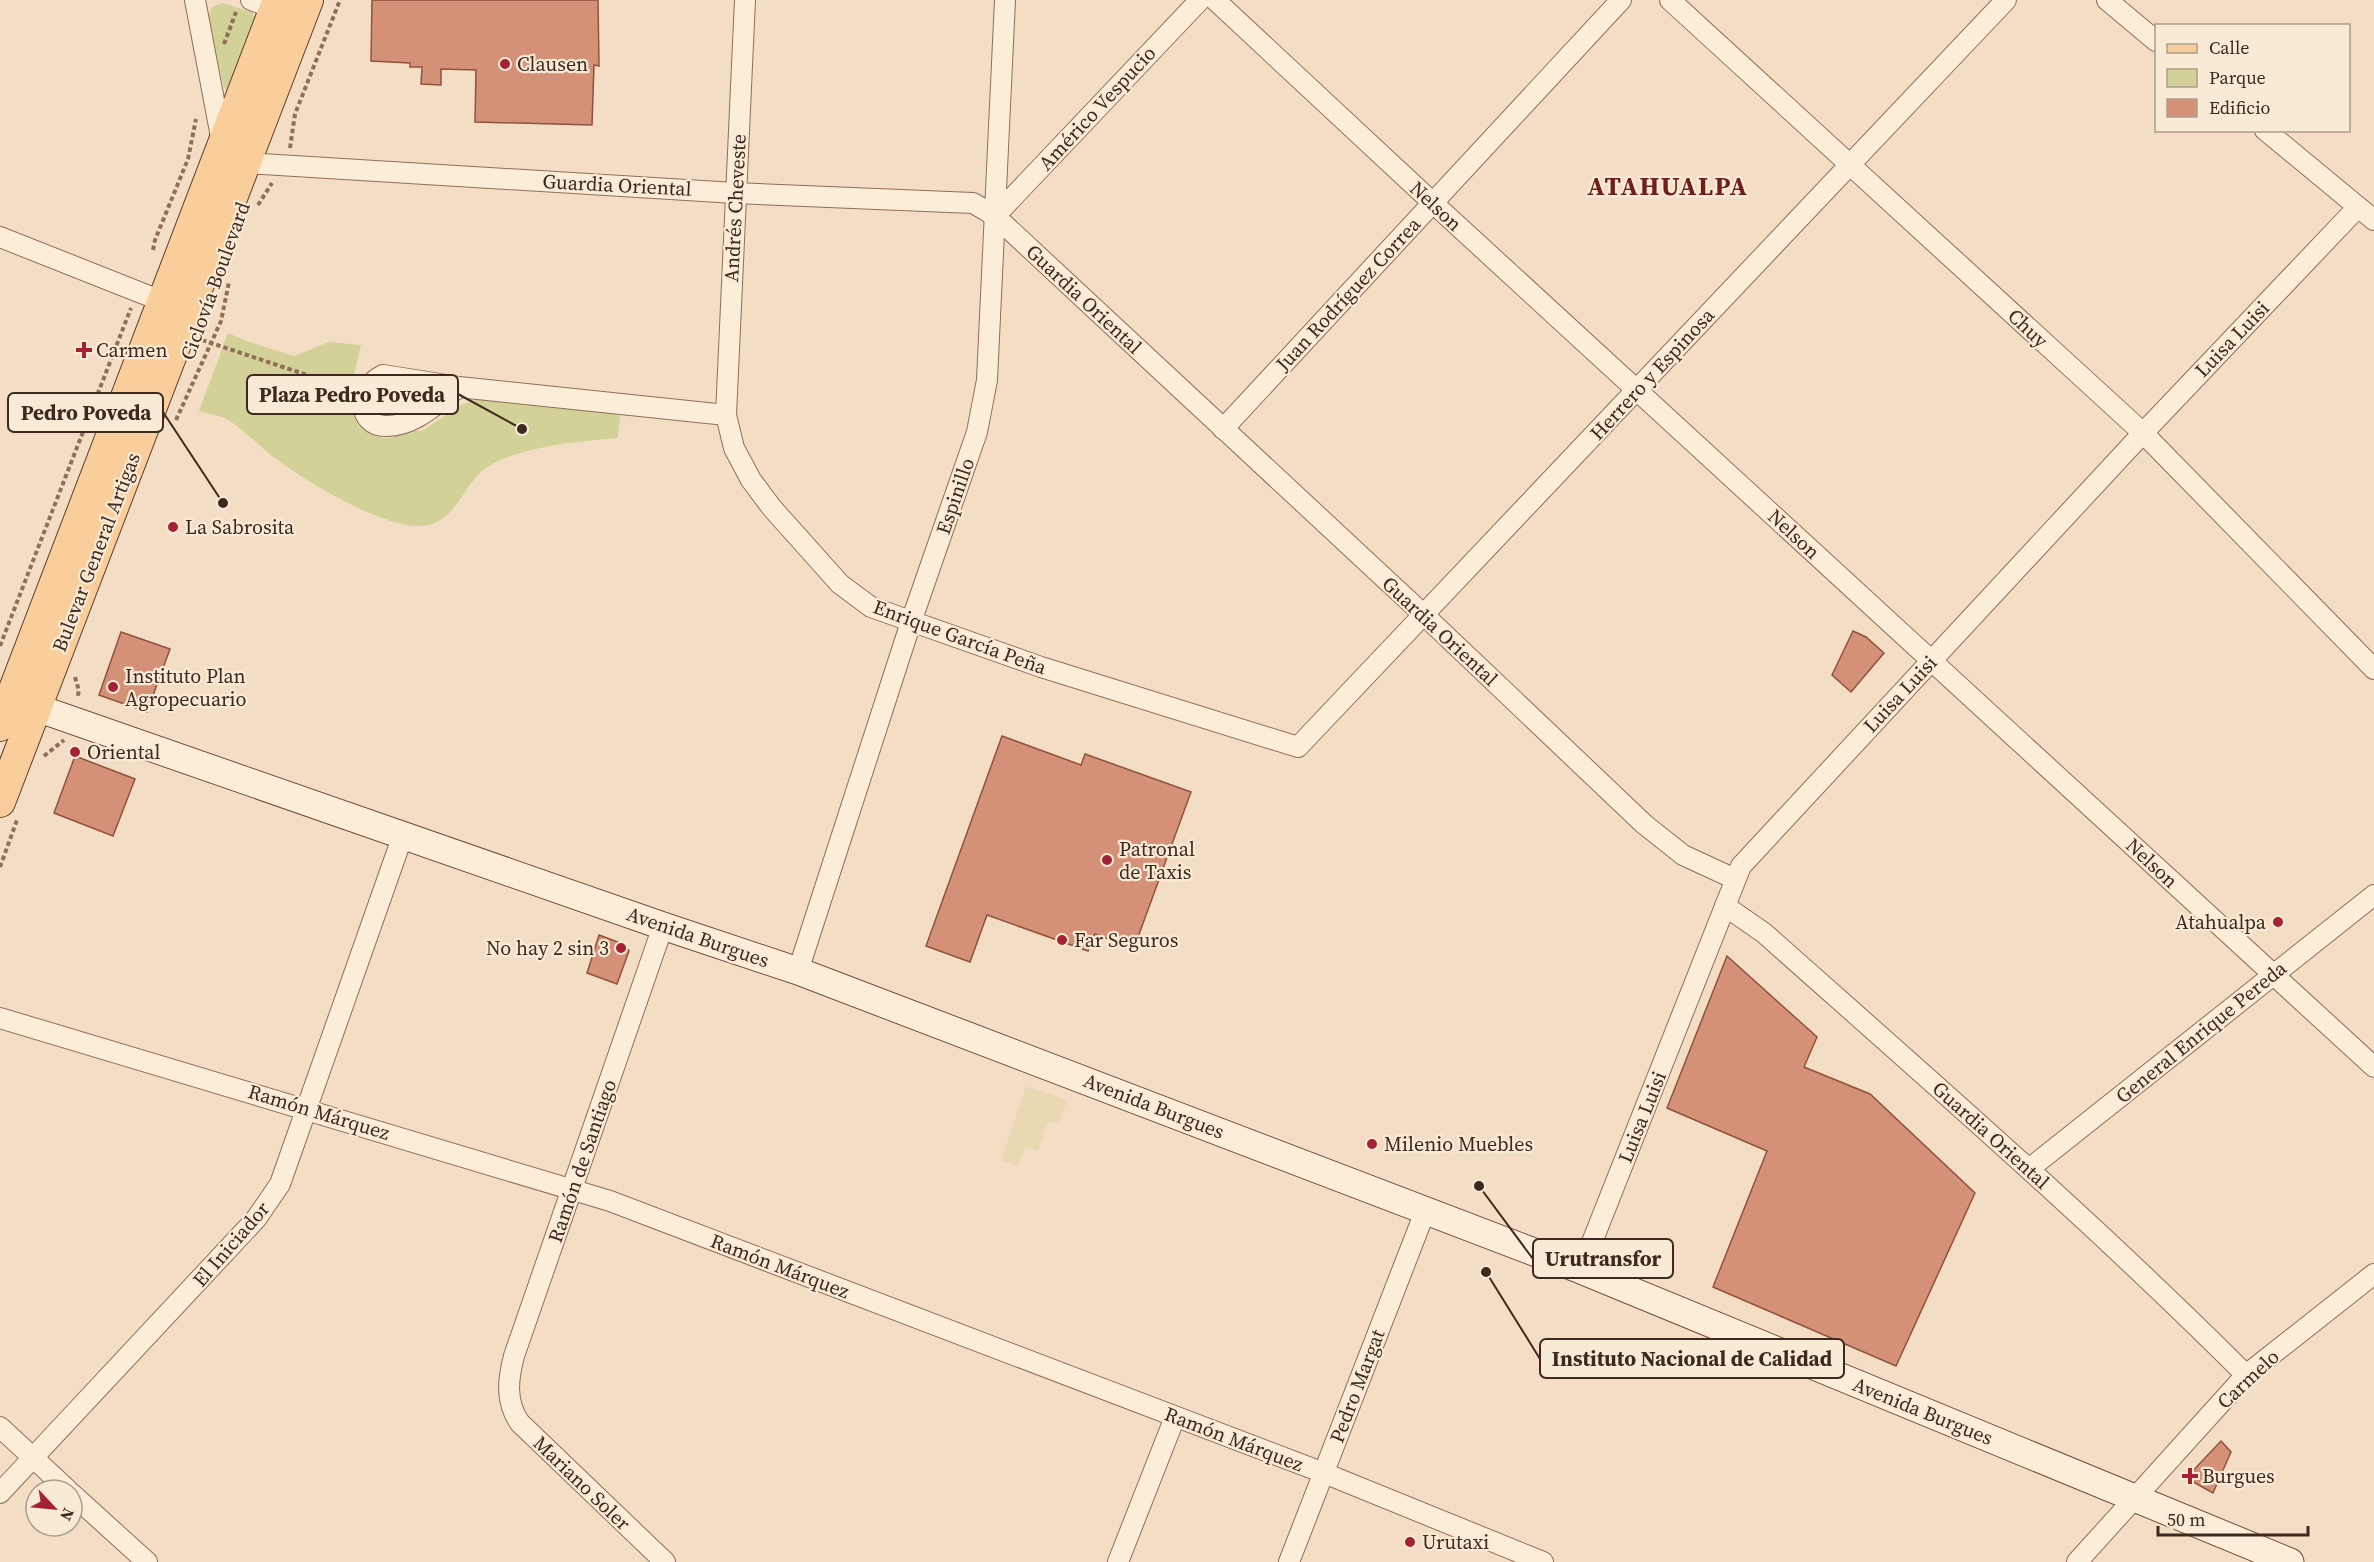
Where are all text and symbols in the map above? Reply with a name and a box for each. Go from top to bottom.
legend [2155,24,2350,132]
text: Calle [2209,35,2249,60]
street label: Américo Vespucio [1032,40,1162,176]
place label: Clausen [517,50,588,78]
marker: Clausen [498,57,512,71]
text: Parque [2209,65,2266,90]
text: Edificio [2209,95,2270,120]
street label: Andrés Cheveste [717,133,753,283]
street label: Guardia Oriental [542,167,692,203]
district label: ATAHUALPA [1587,168,1749,204]
street label: Nelson [1404,175,1468,237]
street label: Ciclovía Boulevard [173,197,257,364]
street label: Juan Rodríguez Correa [1268,210,1427,378]
street label: Guardia Oriental [1020,238,1148,360]
street label: Luisa Luisi [2188,295,2276,383]
street label: Herrero y Espinosa [1583,301,1721,446]
street label: Chuy [2002,302,2055,354]
place label: Carmen [96,336,168,364]
marker: Carmen [77,343,91,357]
callout: Plaza Pedro Poveda [247,375,458,414]
text: Plaza Pedro Poveda [259,380,446,409]
callout: Pedro Poveda [8,393,163,432]
text: Pedro Poveda [21,398,152,427]
street label: Bulevar General Artigas [45,448,147,656]
street label: Espinillo [929,454,981,538]
street label: Nelson [1762,503,1826,565]
place label: La Sabrosita [185,513,295,541]
marker: La Sabrosita [166,520,180,534]
street label: Guardia Oriental [1376,570,1504,692]
street label: Enrique García Peña [869,593,1051,682]
street label: Luisa Luisi [1857,649,1943,739]
place label: Instituto Plan Agropecuario [125,662,246,713]
marker: Instituto Plan Agropecuario [106,680,120,694]
place label: Oriental [87,738,160,766]
marker: Oriental [68,745,82,759]
street label: Nelson [2120,832,2184,894]
place label: Patronal de Taxis [1119,835,1195,886]
marker: Patronal de Taxis [1100,853,1114,867]
street label: Avenida Burgues [623,900,773,974]
place label: Atahualpa [2175,908,2267,936]
marker: Atahualpa [2271,915,2285,929]
place label: Far Seguros [1074,926,1178,954]
marker: Far Seguros [1055,933,1069,947]
place label: No hay 2 sin 3 [486,934,609,962]
marker: No hay 2 sin 3 [614,941,628,955]
street label: General Enrique Pereda [2110,954,2293,1110]
street label: Avenida Burgues [1080,1066,1228,1146]
street label: Luisa Luisi [1611,1067,1673,1167]
street label: Guardia Oriental [1926,1075,2056,1195]
street label: Ramón de Santiago [541,1076,623,1246]
street label: Ramón Márquez [245,1077,393,1147]
place label: Milenio Muebles [1384,1130,1533,1158]
marker: Milenio Muebles [1365,1137,1379,1151]
street label: El Iniciador [186,1195,276,1293]
street label: Ramón Márquez [706,1227,854,1305]
callout: Urutransfor [1533,1239,1673,1278]
text: Urutransfor [1545,1244,1662,1273]
street label: Pedro Margat [1323,1325,1392,1447]
callout: Instituto Nacional de Calidad [1540,1339,1844,1378]
street label: Carmelo [2211,1343,2285,1415]
text: Instituto Nacional de Calidad [1552,1344,1833,1373]
street label: Avenida Burgues [1849,1370,1997,1452]
street label: Ramón Márquez [1160,1400,1308,1478]
street label: Mariano Soler [527,1429,637,1537]
place label: Burgues [2202,1462,2275,1490]
marker: Burgues [2183,1469,2197,1483]
north arrow [24,1478,84,1538]
scale bar [2158,1499,2308,1537]
text: N [55,1505,80,1525]
text: 50 m [2167,1507,2205,1532]
place label: Urutaxi [1422,1528,1489,1556]
marker: Urutaxi [1403,1535,1417,1549]

